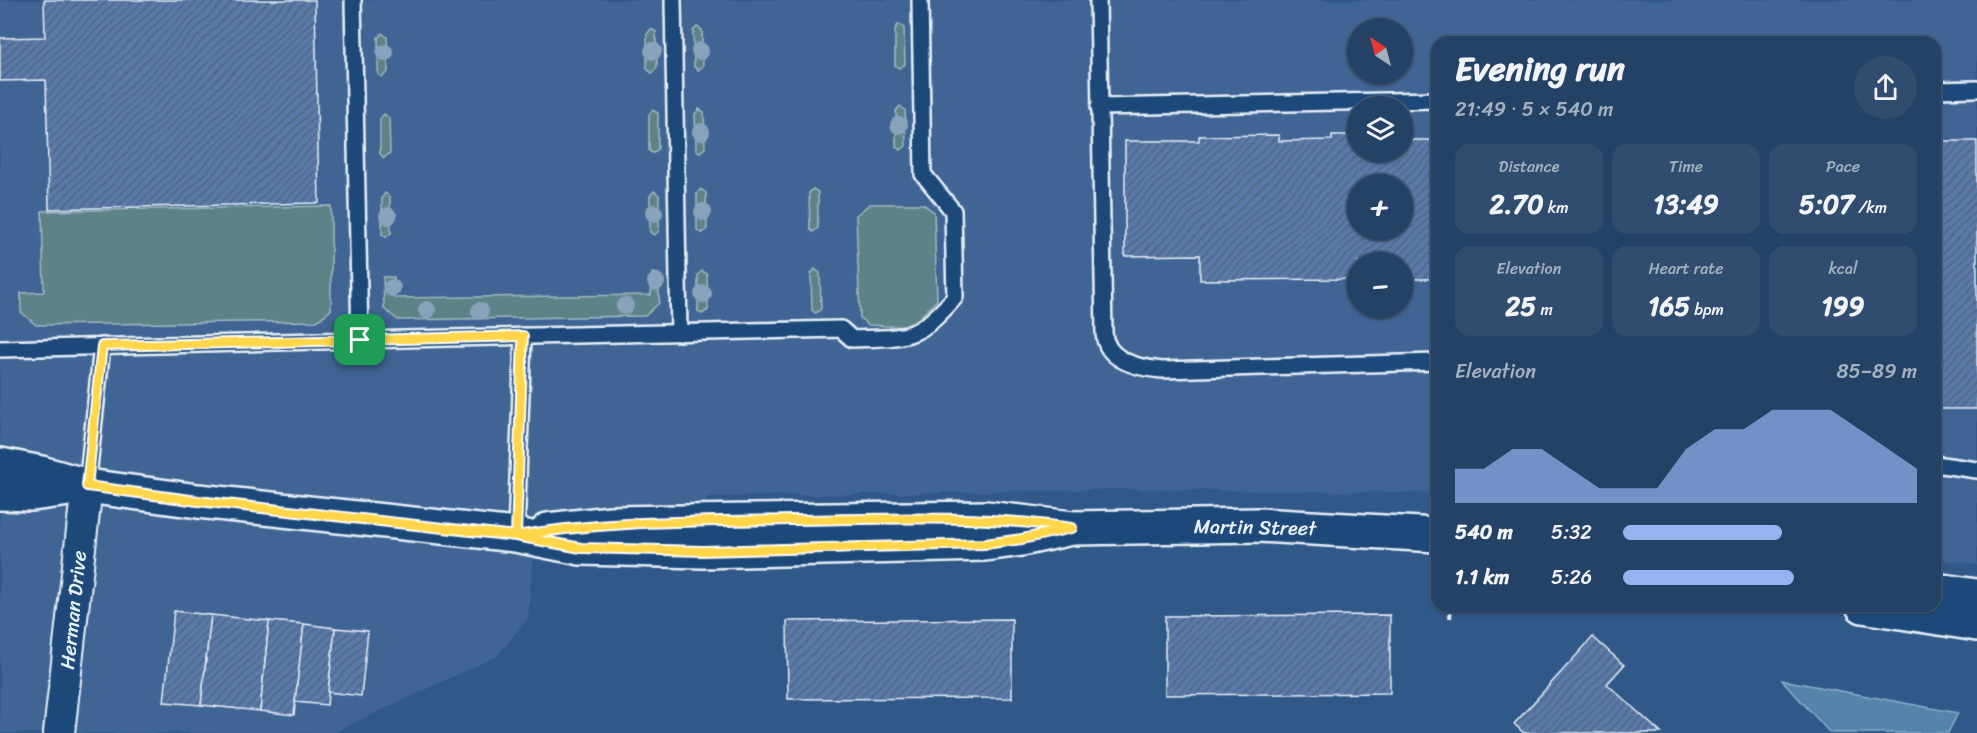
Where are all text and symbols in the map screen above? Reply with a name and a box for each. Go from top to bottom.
north arrow [1347,18,1413,84]
map controls [1347,18,1413,318]
text: Evening run [1455,40,1625,98]
button: share [1854,56,1917,119]
text: 21:49 · 5 × 540 m [1455,92,1613,127]
button: layers [1347,96,1413,162]
text: Distance [1499,152,1559,181]
text: Time [1669,152,1703,181]
text: Pace [1826,152,1860,181]
button: + [1347,174,1413,240]
text: 2.70 [1489,181,1544,227]
text: 13:49 [1653,181,1719,227]
text: 5:07 [1799,181,1854,227]
text: km [1544,193,1569,222]
text: /km [1854,193,1887,222]
button: − [1347,252,1413,318]
text: Elevation [1497,254,1561,283]
text: Heart rate [1648,254,1724,283]
text: kcal [1828,254,1858,283]
text: 25 [1505,283,1536,329]
text: 165 [1648,283,1690,329]
text: 199 [1821,283,1865,329]
text: m [1536,295,1553,324]
text: bpm [1690,295,1724,324]
pin [334,314,385,365]
icon: arrive [343,323,376,356]
text: Elevation [1455,354,1536,389]
text: 85–89 m [1836,354,1917,389]
street label: Martin Street [1194,509,1317,546]
text: 540 m [1455,515,1513,550]
text: 5:32 [1551,515,1592,550]
street label: Herman Drive [50,549,97,671]
text: 1.1 km [1455,560,1509,595]
text: 5:26 [1551,560,1592,595]

